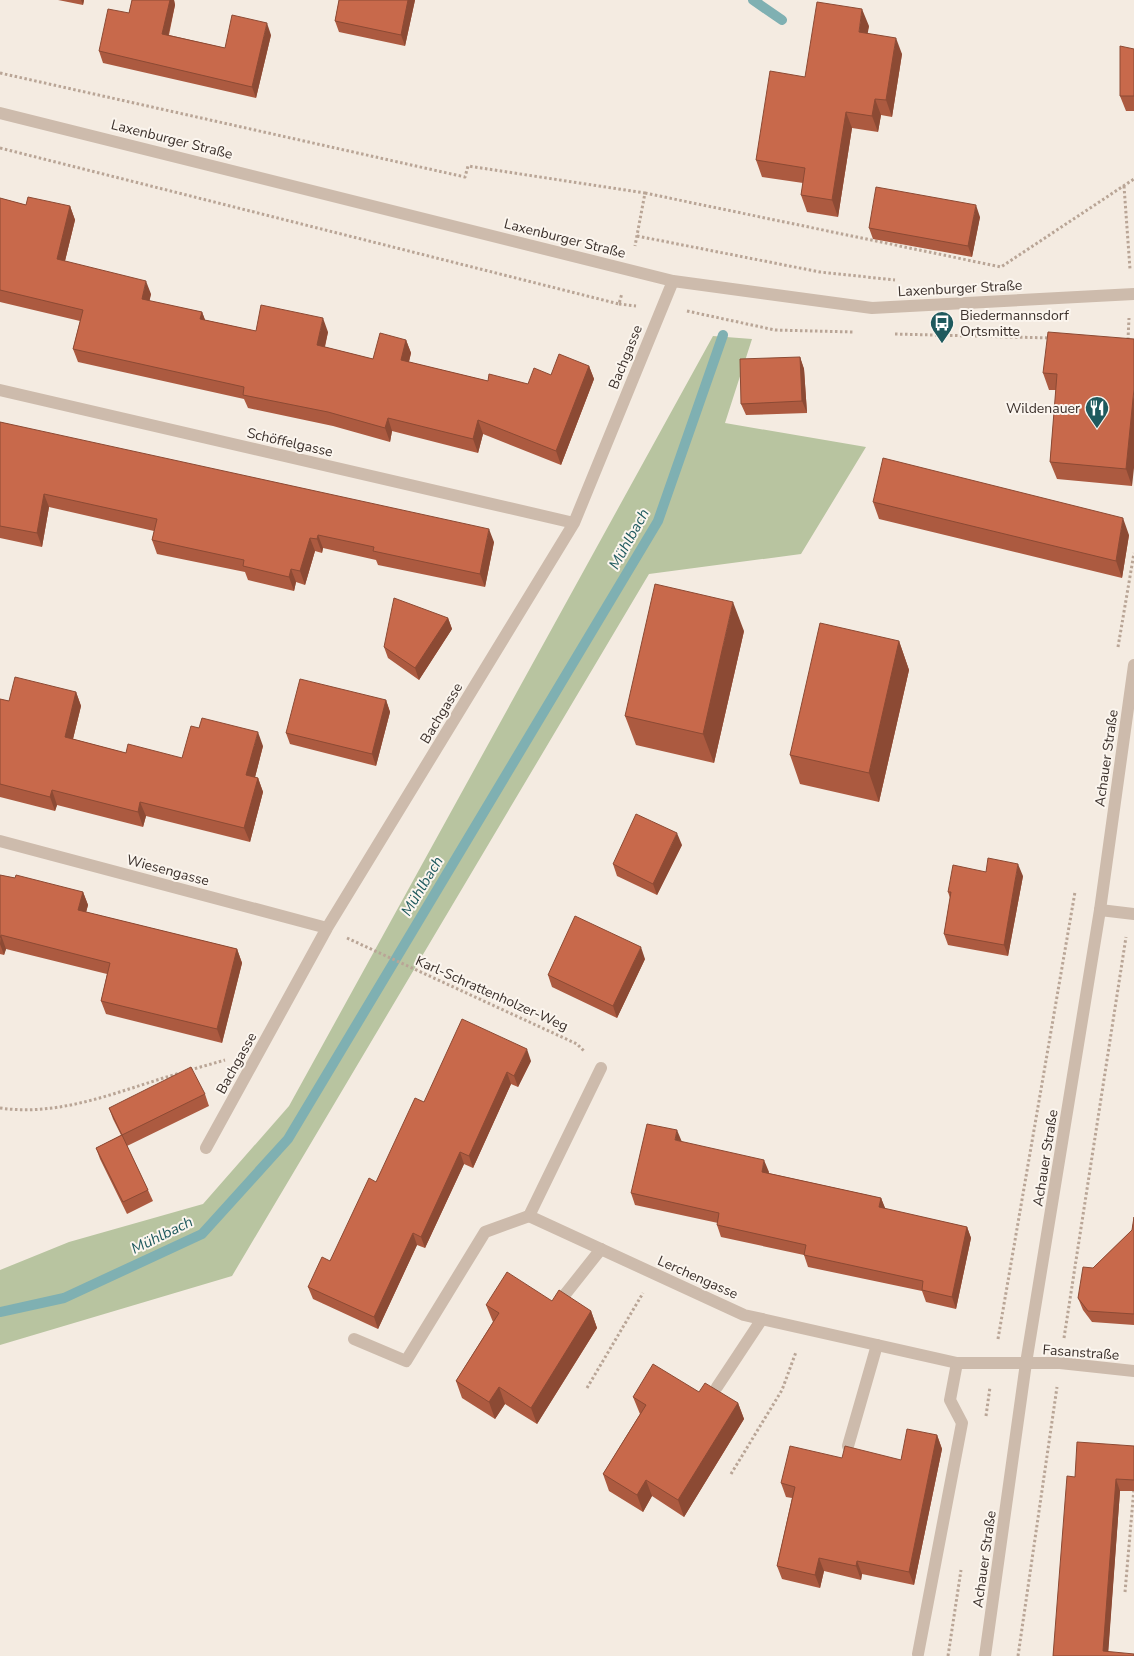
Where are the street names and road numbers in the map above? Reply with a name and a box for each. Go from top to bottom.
street label: Laxenburger Straße [109,115,235,164]
street label: Laxenburger Straße [502,214,628,263]
street label: Laxenburger Straße [897,276,1023,301]
street label: Bachgasse [604,322,647,392]
street label: Schöffelgasse [245,423,335,462]
street label: Bachgasse [416,679,467,747]
street label: Achauer Straße [1090,708,1123,808]
street label: Wiesengasse [124,850,211,891]
street label: Karl-Schrattenholzer-Weg [413,951,571,1036]
street label: Bachgasse [212,1029,261,1098]
street label: Achauer Straße [1028,1108,1063,1208]
street label: Lerchengasse [655,1251,741,1304]
street label: Fasanstraße [1042,1340,1120,1365]
street label: Achauer Straße [968,1509,1001,1609]

